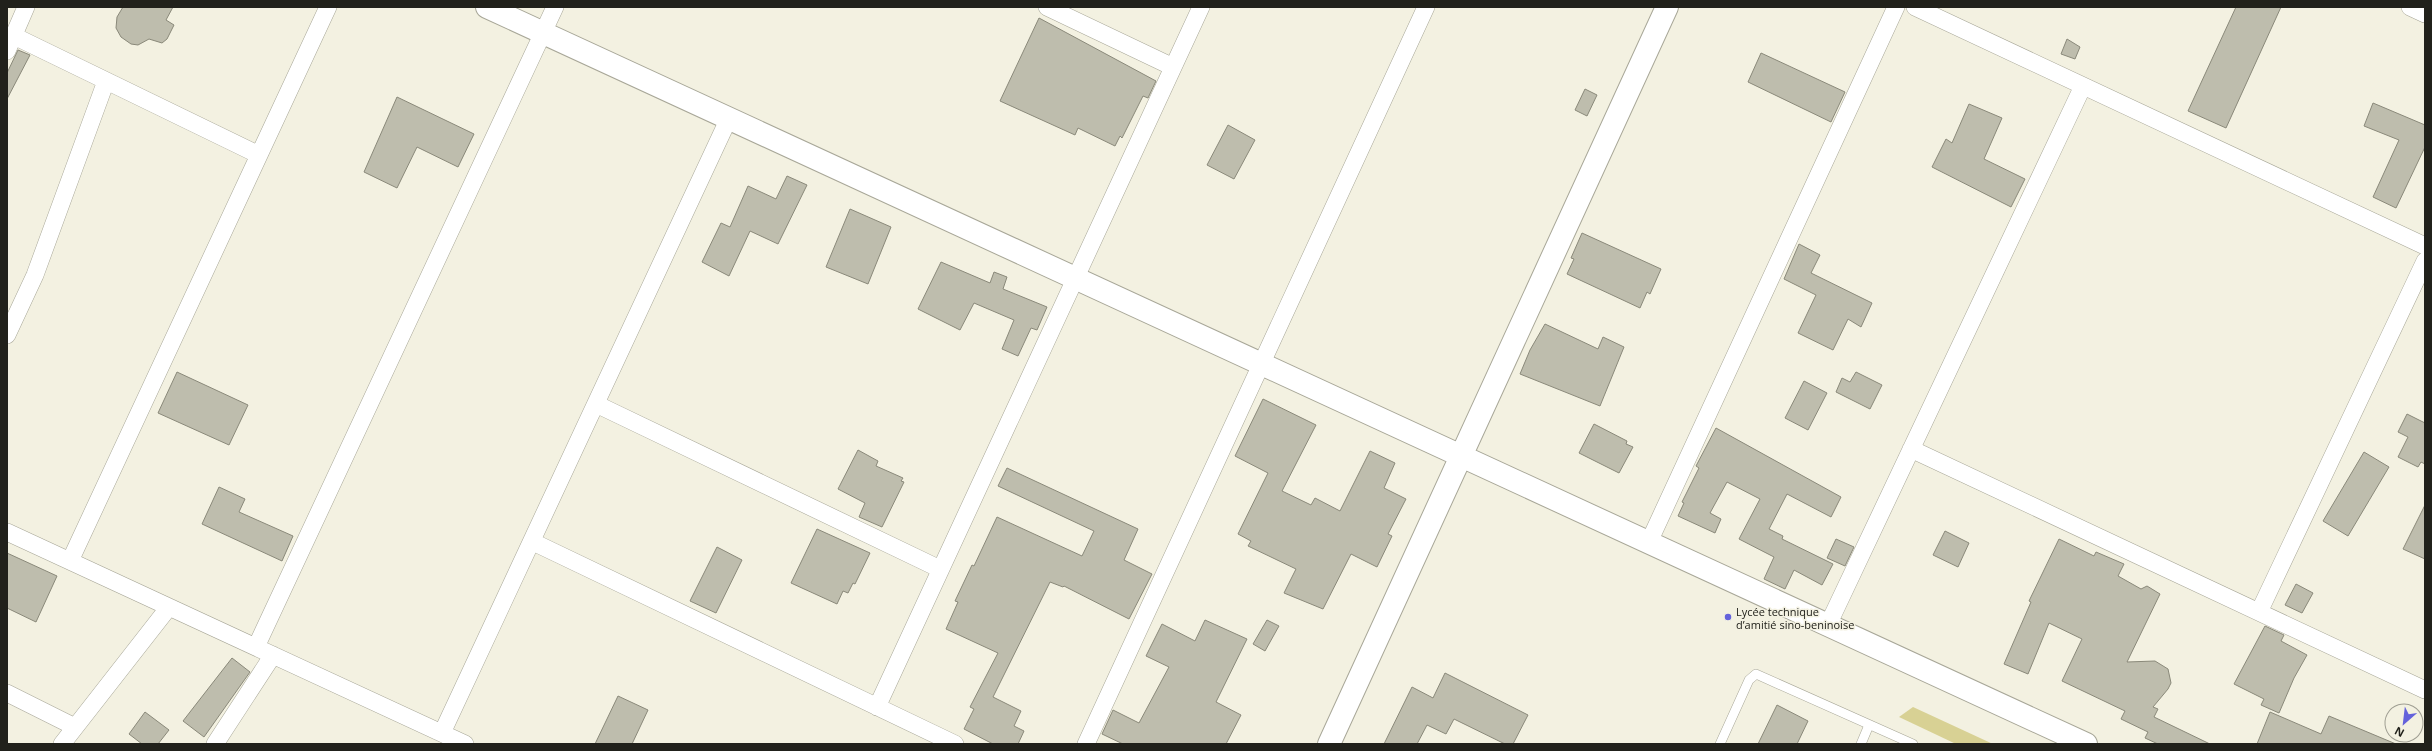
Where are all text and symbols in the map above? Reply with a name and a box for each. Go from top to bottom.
place label: Lycée technique d’amitié sino-beninoise [1736,604,1854,632]
marker: Lycée technique d’amitié sino-beninoise [1723,612,1733,622]
north arrow [2384,703,2424,743]
text: N [2392,724,2407,741]

